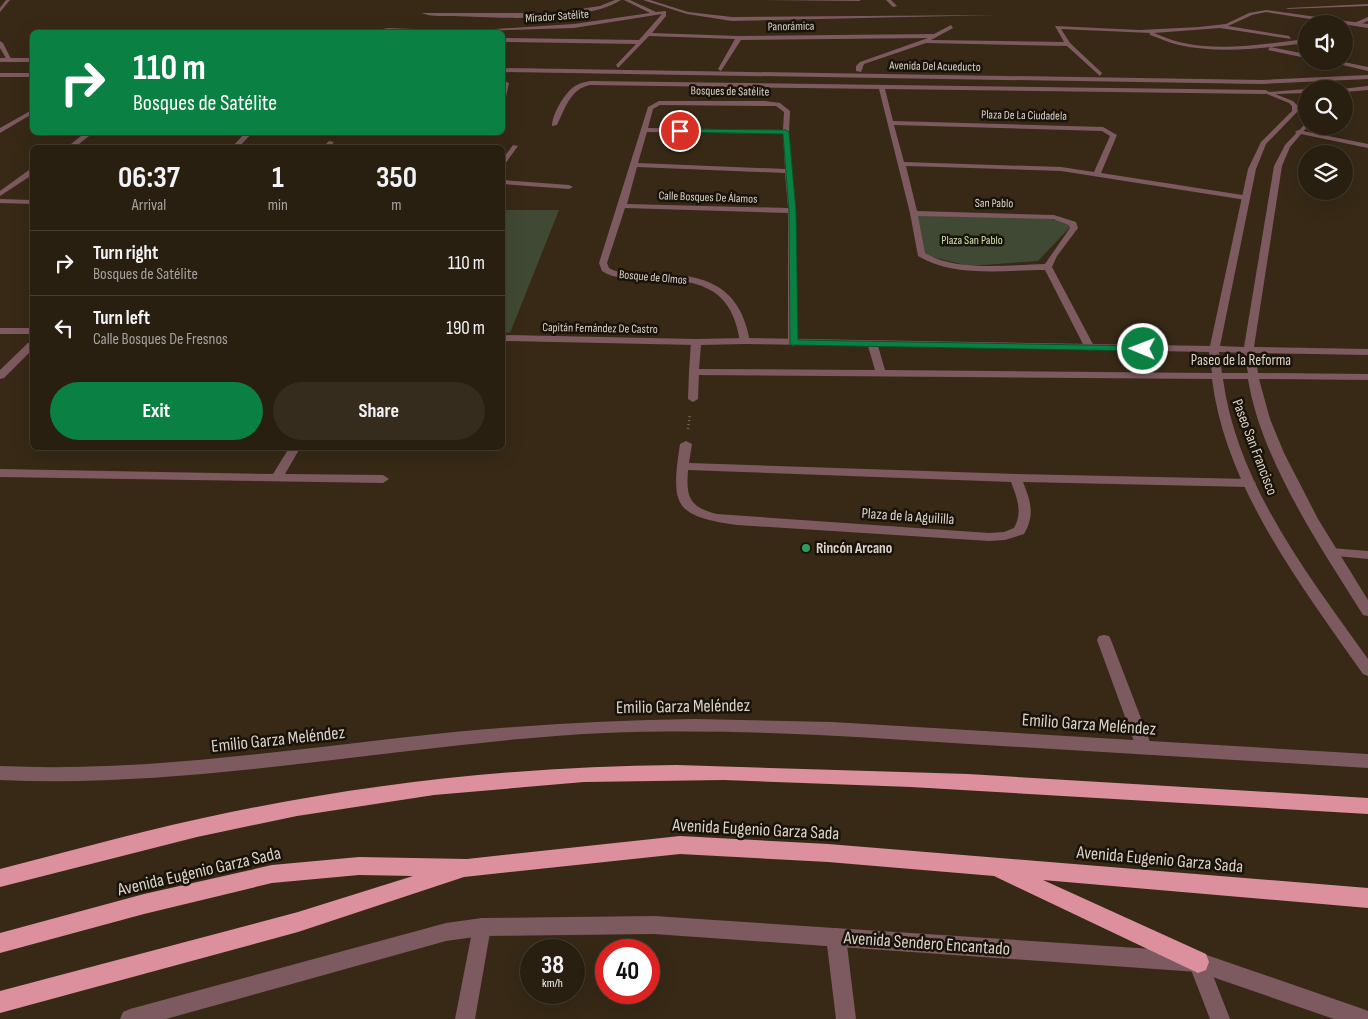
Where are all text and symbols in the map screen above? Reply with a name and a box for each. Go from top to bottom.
street label: Mirador Satélite [525,7,590,26]
map controls [1298,15,1353,200]
button: sound [1298,15,1353,70]
street label: Panorámica [768,19,815,34]
text: 110 m [133,47,206,90]
icon: right [50,50,115,115]
street label: Avenida Del Acueducto [888,58,981,75]
button: search [1298,80,1353,135]
street label: Bosques de Satélite [691,83,770,100]
text: Bosques de Satélite [133,90,277,117]
street label: Plaza De La Ciudadela [981,107,1067,124]
pin [659,110,701,152]
icon: arrive [666,117,694,145]
button: layers [1298,145,1353,200]
text: 06:37 [118,160,180,196]
text: 1 [272,160,284,196]
text: 350 [376,160,417,196]
street label: Calle Bosques De Álamos [658,188,758,207]
text: Arrival [132,196,166,215]
text: min [268,196,288,215]
text: m [391,196,402,215]
street label: San Pablo [975,196,1013,211]
park label: Plaza San Pablo [941,233,1003,248]
text: Turn right [93,242,158,265]
icon: right [50,249,78,277]
text: 110 m [448,252,485,275]
text: Bosques de Satélite [93,265,198,284]
street label: Bosque de Olmos [618,267,688,288]
text: Turn left [93,307,150,330]
icon: left [50,314,78,342]
text: 190 m [446,317,485,340]
street label: Capitán Fernández De Castro [542,320,658,337]
position arrow [1116,322,1168,374]
text: Calle Bosques De Fresnos [93,330,228,349]
street label: Paseo de la Reforma [1191,351,1291,370]
button: Exit [50,382,263,440]
button: Share [273,382,485,440]
street label: Paseo San Francisco [1228,397,1282,498]
street label: Plaza de la Aguililla [861,504,955,529]
place label: Rincón Arcano [816,539,892,558]
marker: Rincón Arcano [800,542,812,554]
street label: Emilio Garza Meléndez [616,695,751,718]
street label: Emilio Garza Meléndez [1021,709,1157,740]
street label: Emilio Garza Meléndez [210,722,347,757]
street label: Avenida Eugenio Garza Sada [671,815,840,844]
street label: Avenida Eugenio Garza Sada [114,842,283,901]
street label: Avenida Eugenio Garza Sada [1075,842,1244,877]
street label: Avenida Sendero Encantado [842,927,1011,960]
speed limit sign: 40 [595,939,660,1004]
text: 38 [541,950,564,981]
text: km/h [542,976,563,991]

